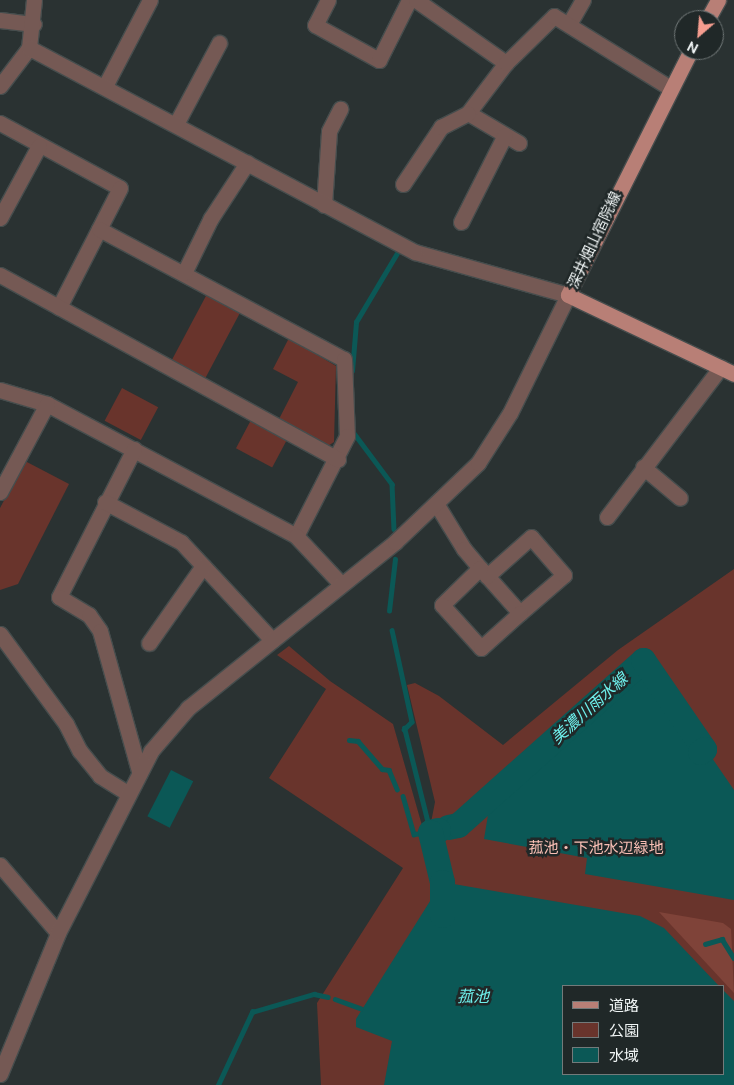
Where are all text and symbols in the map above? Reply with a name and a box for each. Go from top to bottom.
north arrow [674,10,724,60]
text: N [684,38,701,57]
street label: 深井畑山宿院線 [564,189,624,291]
water label: 美濃川雨水線 [547,669,631,747]
park label: 菰池・下池水辺緑地 [529,839,663,857]
legend [562,985,724,1075]
water label: 菰池 [457,986,489,1006]
text: 道路 [609,997,639,1014]
text: 公園 [609,1022,639,1039]
text: 水域 [609,1047,639,1064]

